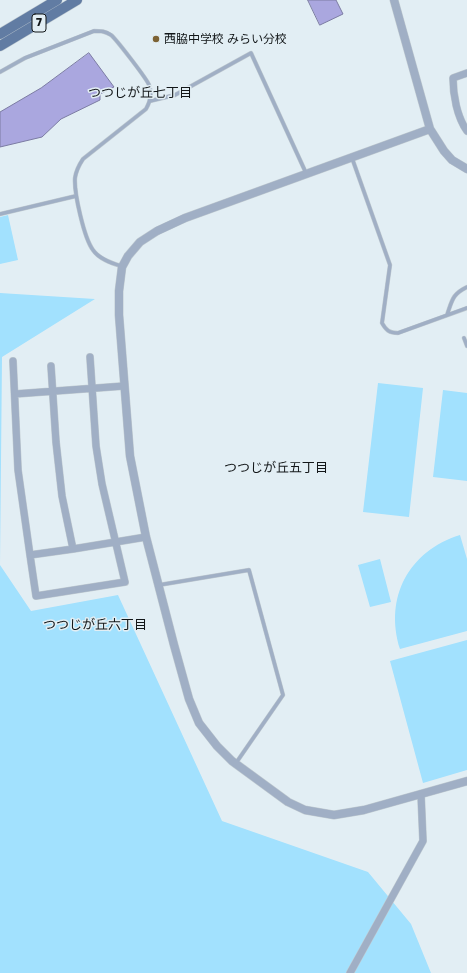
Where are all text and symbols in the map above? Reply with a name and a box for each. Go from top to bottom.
road number: 7 [32,14,46,32]
place label: 西脇中学校 みらい分校 [164,32,287,46]
marker: 西脇中学校 みらい分校 [151,34,161,44]
district label: つつじが丘七丁目 [88,85,192,101]
district label: つつじが丘五丁目 [224,460,328,476]
district label: つつじが丘六丁目 [43,617,147,633]

